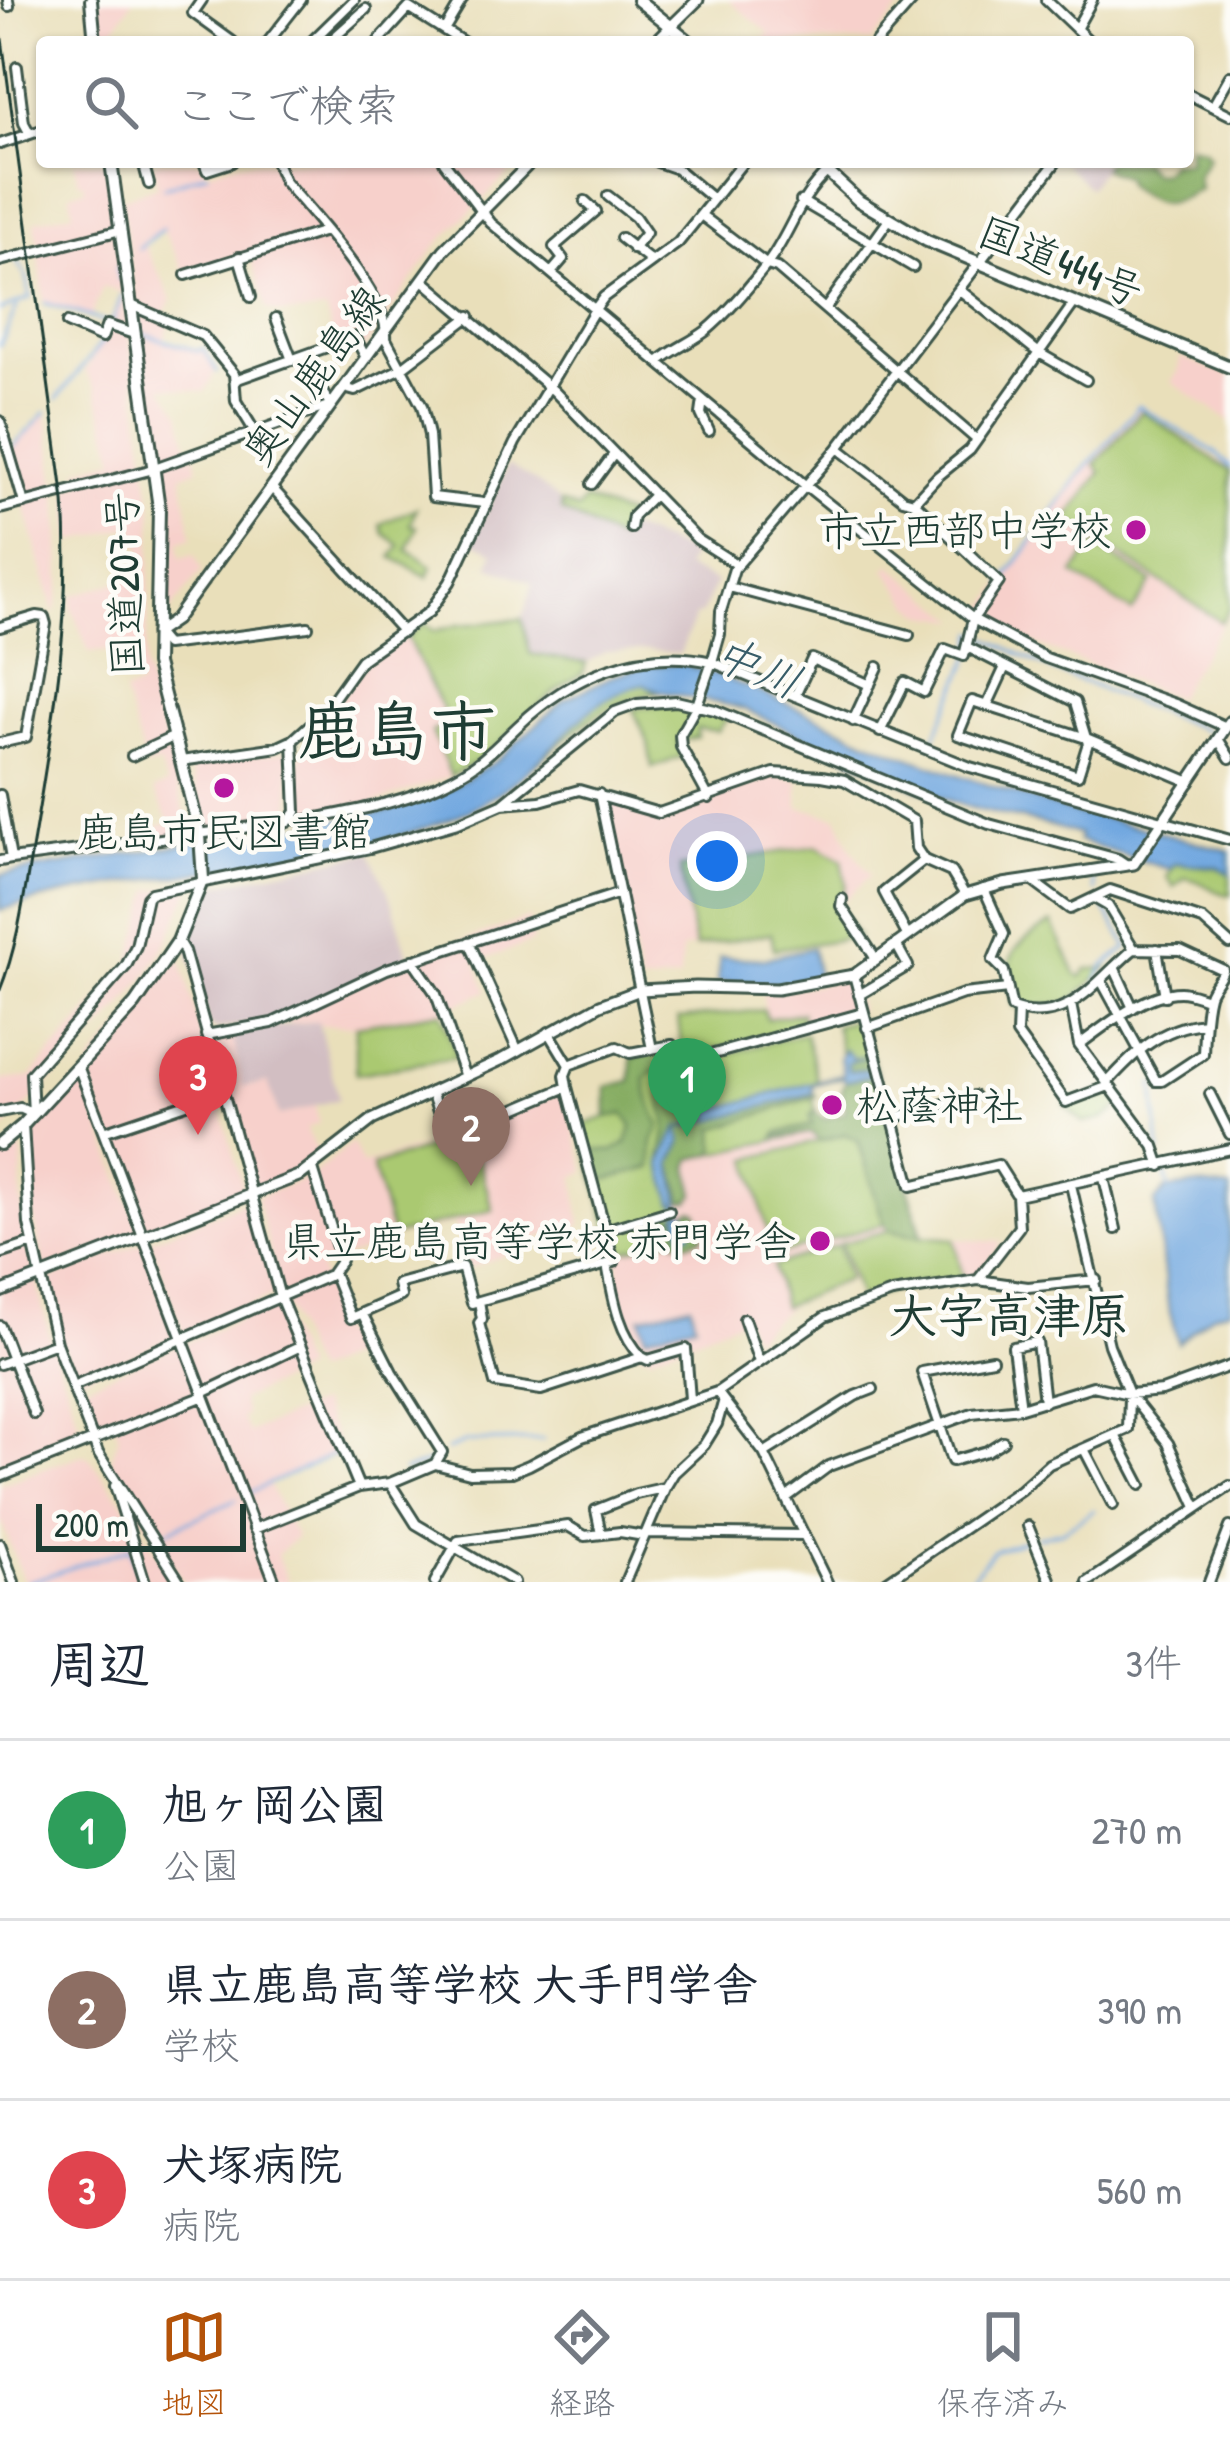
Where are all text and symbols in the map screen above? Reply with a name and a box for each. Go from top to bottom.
search box [36,36,1194,168]
icon: search [78,69,144,135]
text: ここで検索 [174,74,399,135]
street label: 国道444号 [970,202,1152,319]
street label: 奥山鹿島線 [228,273,397,476]
street label: 国道207号 [92,490,155,678]
place label: 市立西部中学校 [818,501,1112,558]
marker: 市立西部中学校 [1123,517,1149,543]
water label: 中川 [705,621,812,712]
district label: 鹿島市 [298,685,496,775]
marker: 鹿島市民図書館 [211,775,237,801]
place label: 鹿島市民図書館 [77,803,371,860]
your location [687,831,747,891]
pin: 3 [159,1036,237,1135]
pin: 1 [648,1038,726,1137]
place label: 松蔭神社 [856,1076,1024,1133]
pin: 2 [432,1087,510,1186]
marker: 松蔭神社 [819,1092,845,1118]
place label: 県立鹿島高等学校 赤門学舎 [282,1212,796,1269]
marker: 県立鹿島高等学校 赤門学舎 [807,1228,833,1254]
district label: 大字高津原 [889,1282,1129,1347]
scale bar [36,1498,246,1551]
text: 200 m [54,1503,129,1547]
text: 周辺 [48,1629,150,1698]
text: 3件 [1126,1636,1182,1689]
text: 旭ヶ岡公園 [162,1773,387,1834]
text: 1 [80,1803,94,1856]
text: 270 m [1091,1803,1182,1856]
text: 公園 [162,1838,240,1891]
text: 県立鹿島高等学校 大手門学舎 [162,1953,757,2014]
text: 2 [78,1983,96,2036]
text: 390 m [1097,1983,1182,2036]
text: 学校 [162,2018,240,2071]
text: 犬塚病院 [162,2133,342,2194]
text: 3 [78,2163,96,2216]
text: 560 m [1097,2163,1182,2216]
text: 病院 [162,2198,240,2251]
tab: 地図 [161,2304,227,2424]
tab: 経路 [549,2304,615,2424]
tab: 保存済み [937,2304,1069,2424]

